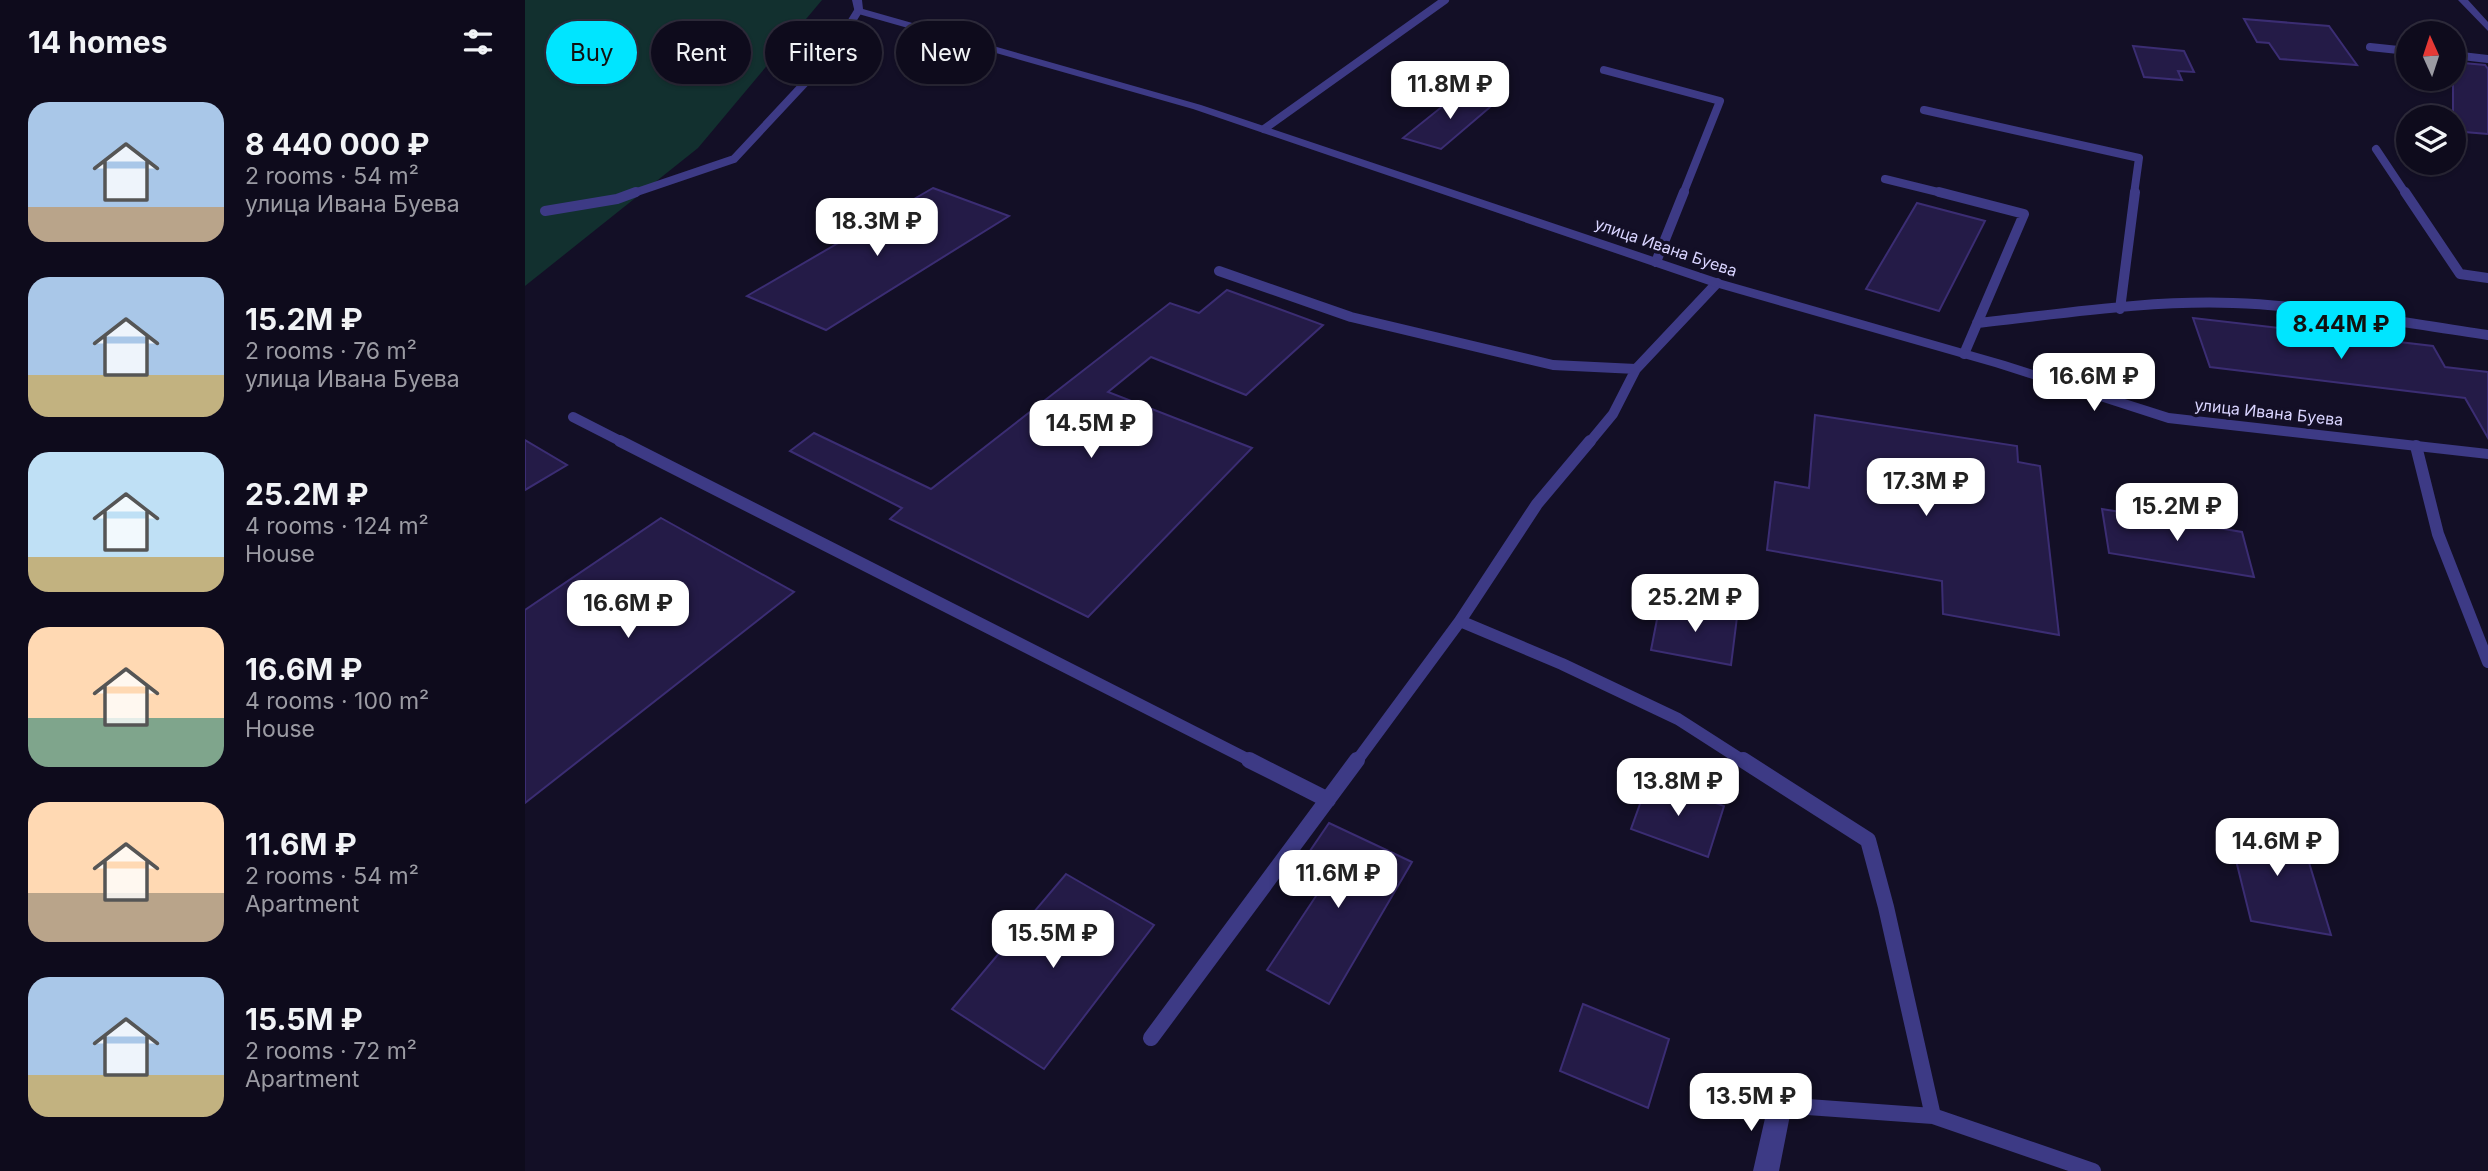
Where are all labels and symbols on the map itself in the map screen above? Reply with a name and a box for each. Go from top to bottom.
north arrow [2396,21,2466,91]
pin: 11.8M ₽ [1385,61,1515,121]
pin: 18.3M ₽ [812,198,942,258]
street label: улица Ивана Буева [1592,213,1740,281]
pin: 8.44M ₽ [2276,302,2406,361]
pin: 16.6M ₽ [2029,354,2159,413]
street label: улица Ивана Буева [2194,394,2344,430]
pin: 14.5M ₽ [1026,400,1156,460]
pin: 17.3M ₽ [1861,458,1991,518]
pin: 15.2M ₽ [2112,484,2242,543]
pin: 25.2M ₽ [1630,574,1760,634]
pin: 16.6M ₽ [563,580,693,640]
pin: 13.8M ₽ [1613,758,1743,818]
pin: 14.6M ₽ [2212,818,2342,878]
pin: 11.6M ₽ [1273,850,1403,910]
pin: 15.5M ₽ [988,911,1118,970]
pin: 13.5M ₽ [1686,1074,1816,1133]

